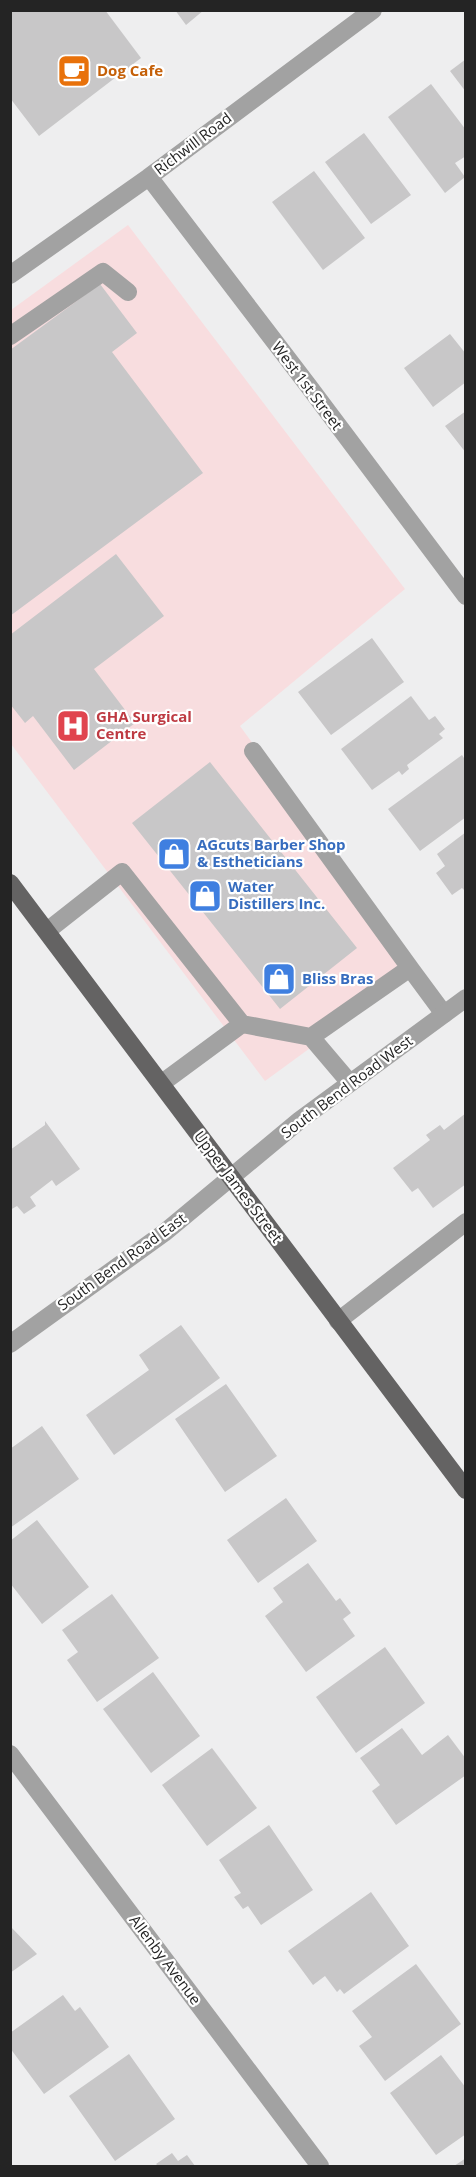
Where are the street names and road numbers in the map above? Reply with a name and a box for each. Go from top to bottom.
street label: Richwill Road [150,107,235,179]
street label: West 1st Street [268,337,348,434]
street label: South Bend Road West [277,1030,416,1142]
street label: Upper James Street [190,1126,288,1246]
street label: South Bend Road East [53,1208,190,1315]
street label: Allenby Avenue [125,1910,206,2008]

